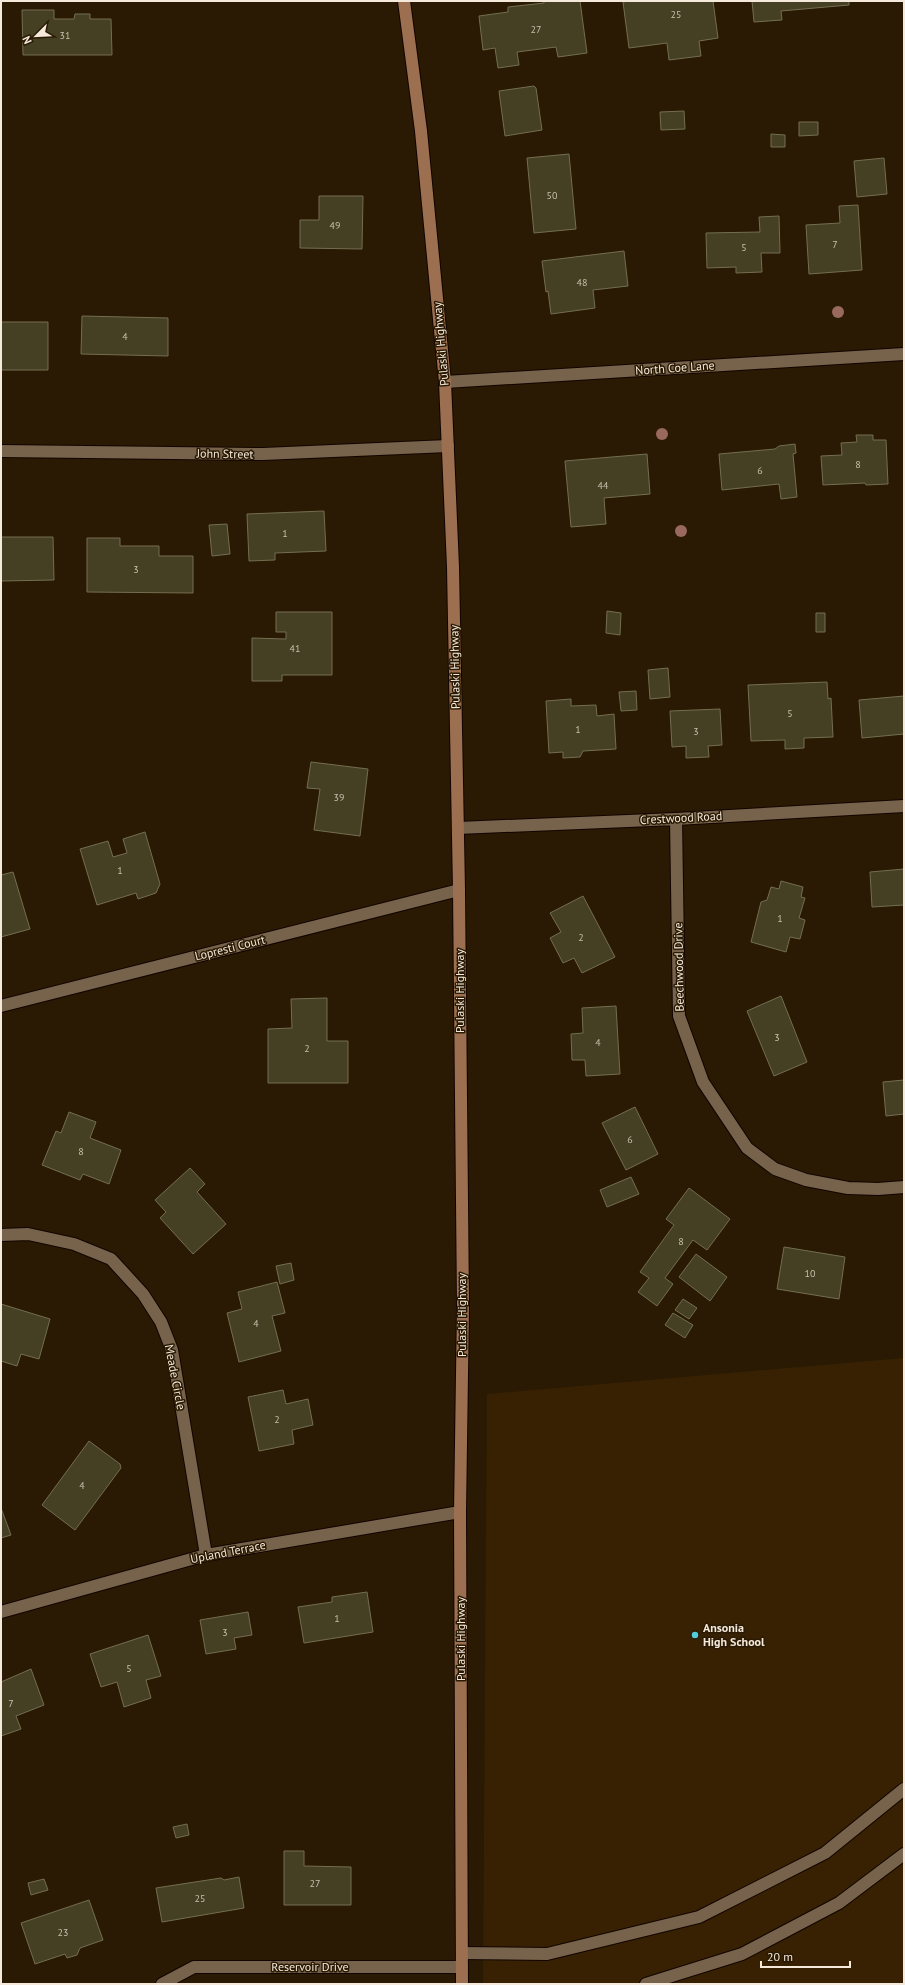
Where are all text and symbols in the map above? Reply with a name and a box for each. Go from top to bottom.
house number: 25 [671,8,681,21]
north arrow [16,16,56,56]
house number: 27 [531,23,541,36]
house number: 31 [60,29,70,42]
text: N [19,34,35,46]
house number: 50 [547,189,558,202]
house number: 49 [330,219,340,232]
house number: 7 [832,238,838,251]
house number: 5 [741,241,747,254]
house number: 48 [577,276,587,289]
street label: Pulaski Highway [429,301,452,387]
house number: 4 [122,330,128,343]
street label: North Coe Lane [635,357,715,378]
street label: John Street [195,445,254,461]
house number: 8 [855,458,861,471]
house number: 6 [757,464,763,477]
house number: 44 [598,479,609,492]
house number: 1 [282,527,288,540]
house number: 3 [133,563,139,576]
street label: Pulaski Highway [446,624,463,709]
house number: 41 [290,642,300,655]
house number: 5 [787,707,793,720]
house number: 1 [575,723,581,736]
house number: 3 [693,725,699,738]
house number: 39 [334,791,344,804]
street label: Crestwood Road [639,808,723,827]
house number: 1 [117,864,123,877]
house number: 1 [777,912,783,925]
street label: Beechwood Drive [670,922,687,1012]
house number: 2 [578,931,584,944]
street label: Lopresti Court [193,932,267,963]
street label: Pulaski Highway [452,949,467,1033]
house number: 3 [774,1031,780,1044]
house number: 4 [595,1036,601,1049]
house number: 2 [304,1042,310,1055]
house number: 6 [627,1133,633,1146]
house number: 8 [78,1145,84,1158]
house number: 8 [678,1235,684,1248]
house number: 10 [805,1267,816,1280]
street label: Pulaski Highway [454,1273,469,1357]
house number: 4 [253,1317,259,1330]
street label: Meade Circle [162,1343,189,1411]
house number: 2 [274,1413,280,1426]
house number: 4 [79,1479,85,1492]
street label: Upland Terrace [189,1537,267,1566]
street label: Pulaski Highway [453,1597,468,1681]
house number: 1 [334,1612,340,1625]
place label: Ansonia High School [703,1620,765,1649]
house number: 3 [222,1626,228,1639]
marker: Ansonia High School [690,1630,700,1640]
house number: 5 [126,1662,132,1675]
house number: 7 [8,1697,14,1710]
house number: 27 [310,1877,320,1890]
house number: 25 [195,1892,205,1905]
house number: 23 [58,1926,68,1939]
scale bar [761,1943,850,1969]
text: 20 m [767,1949,793,1964]
street label: Reservoir Drive [271,1959,349,1974]

